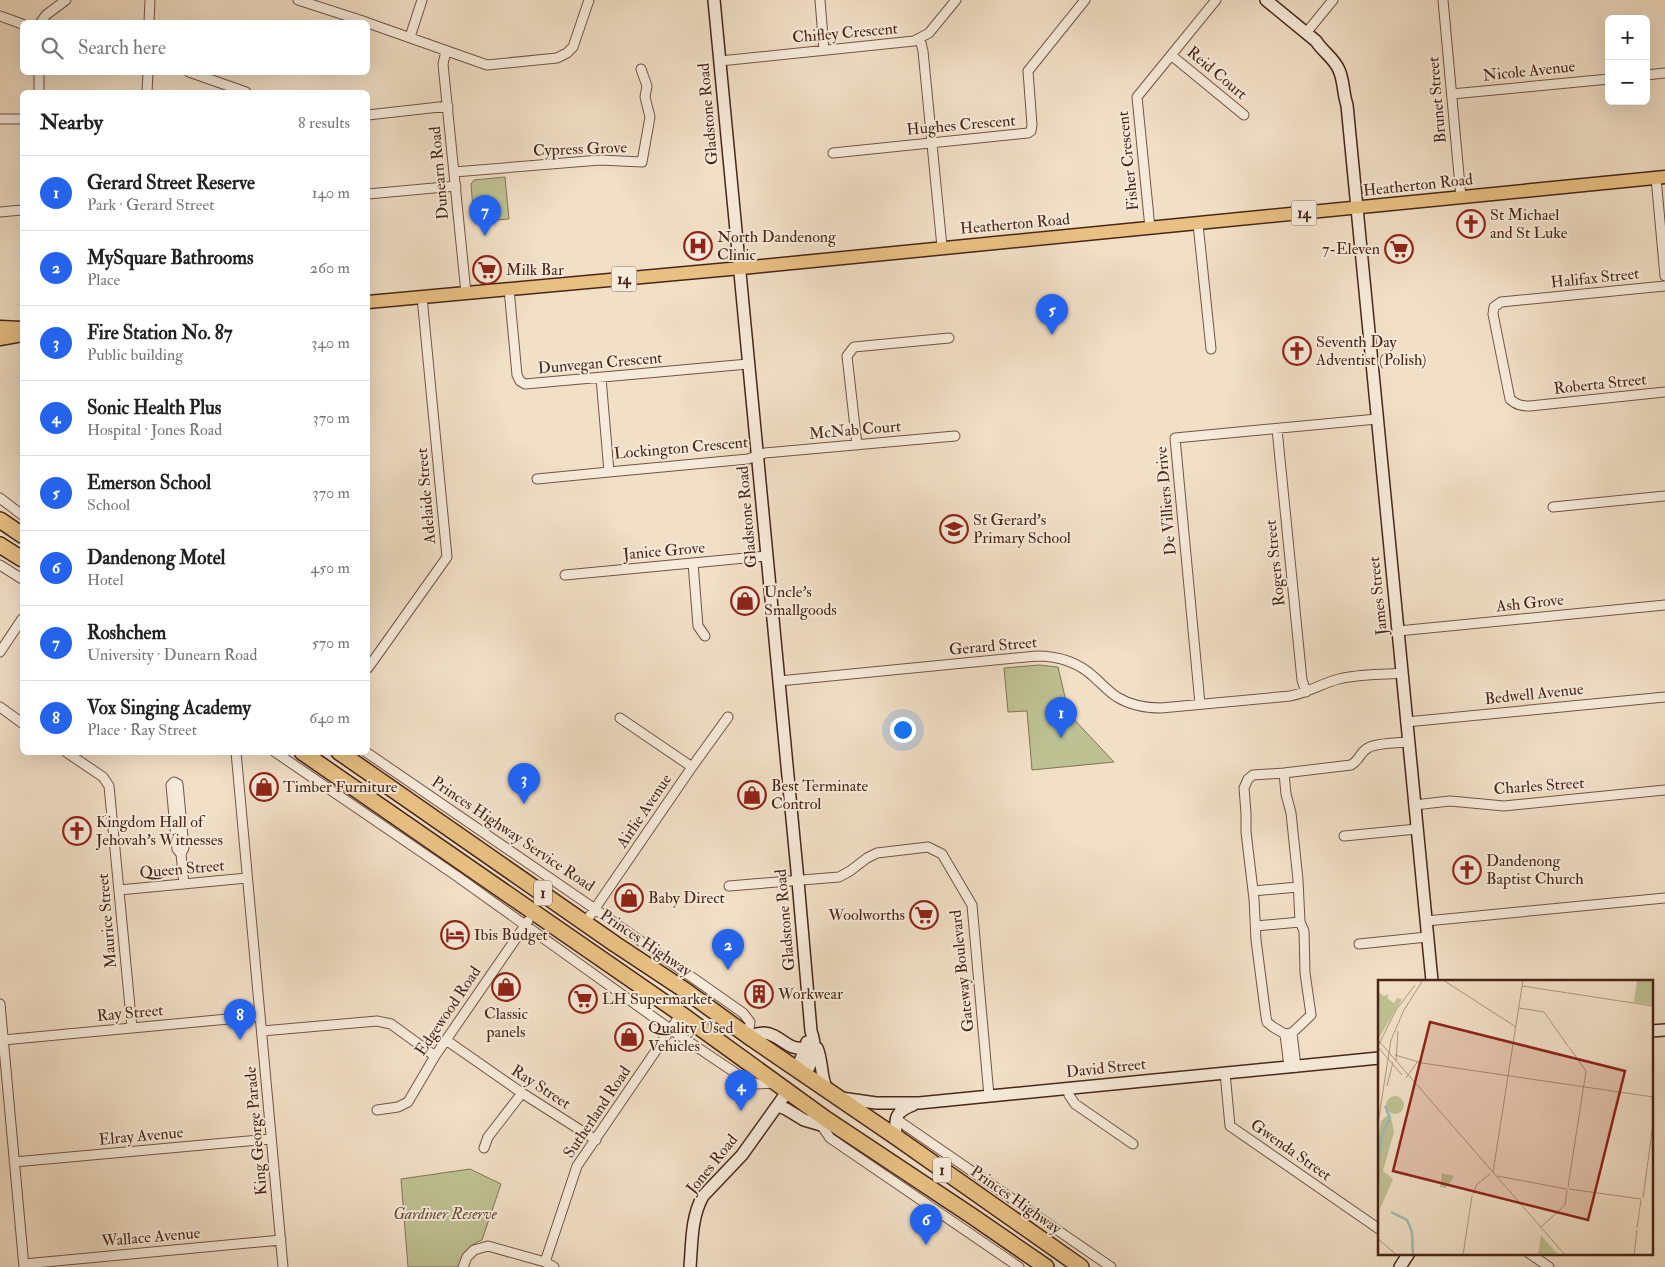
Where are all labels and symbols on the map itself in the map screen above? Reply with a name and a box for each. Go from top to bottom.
street label: Chifley Crescent [791,18,899,48]
street label: Reid Court [1183,42,1251,104]
street label: Brunet Street [1423,56,1451,144]
street label: Nicole Avenue [1482,56,1577,86]
street label: Gladstone Road [694,62,722,166]
street label: Hughes Crescent [906,110,1016,140]
street label: Fisher Crescent [1113,110,1143,212]
street label: Dunearn Road [425,125,453,221]
street label: Cypress Grove [533,137,628,162]
street label: Heatherton Road [1362,169,1474,201]
pin: 7 [469,195,501,236]
road number: 14 [1292,200,1316,226]
place label: St Michael and St Luke [1490,205,1568,243]
street label: Heatherton Road [959,209,1071,239]
church icon: St Michael and St Luke [1456,209,1486,239]
place label: North Dandenong Clinic [717,227,837,265]
hospital icon: North Dandenong Clinic [683,231,713,261]
supermarket icon: 7-Eleven [1384,234,1414,264]
place label: 7-Eleven [1322,239,1380,259]
supermarket icon: Milk Bar [472,255,502,285]
place label: Milk Bar [506,260,564,280]
street label: Halifax Street [1550,263,1640,293]
road number: 14 [612,266,636,292]
pin: 5 [1036,294,1068,335]
place label: Seventh Day Adventist (Polish) [1315,332,1427,370]
church icon: Seventh Day Adventist (Polish) [1282,336,1312,366]
street label: Dunvegan Crescent [537,348,663,378]
street label: Roberta Street [1553,369,1647,399]
street label: McNab Court [808,416,902,444]
street label: Lockington Crescent [613,432,749,464]
street label: De Villiers Drive [1151,445,1181,556]
street label: Adelaide Street [412,447,440,546]
street label: Gladstone Road [733,465,761,569]
place label: St Gerard's Primary School [973,510,1071,548]
school or university icon: St Gerard's Primary School [939,514,969,544]
street label: Rogers Street [1261,519,1289,607]
street label: Janice Grove [621,537,706,566]
street label: James Street [1364,555,1393,637]
place label: Uncle's Smallgoods [764,582,837,620]
shop icon: Uncle's Smallgoods [730,586,760,616]
street label: Ash Grove [1494,589,1565,617]
street label: Gerard Street [948,632,1038,660]
street label: Bedwell Avenue [1484,679,1585,709]
pin: 1 [1045,697,1077,738]
your location [890,717,916,743]
pin: 3 [508,763,540,804]
street label: Airlie Avenue [611,770,676,853]
shop icon: Timber Furniture [249,772,279,802]
street label: Princes Highway Service Road [428,772,598,896]
street label: Charles Street [1493,773,1585,799]
place label: Best Terminate Control [771,776,868,814]
place label: Timber Furniture [283,777,398,797]
shop icon: Best Terminate Control [737,780,767,810]
place label: Kingdom Hall of Jehovah's Witnesses [95,812,223,851]
church icon: Kingdom Hall of Jehovah's Witnesses [62,816,92,846]
place label: Dandenong Baptist Church [1486,851,1584,890]
street label: Queen Street [139,855,225,883]
church icon: Dandenong Baptist Church [1452,855,1482,885]
street label: Gladstone Road [771,868,799,972]
street label: Maurice Street [93,873,121,969]
road number: 1 [534,880,552,906]
shop icon: Baby Direct [614,883,644,913]
place label: Baby Direct [648,888,725,908]
supermarket icon: Woolworths [909,900,939,930]
street label: Princes Highway [596,905,696,982]
place label: Woolworths [827,905,905,925]
street label: Gateway Boulevard [946,909,978,1033]
hotel icon: Ibis Budget [440,920,470,950]
place label: Ibis Budget [474,925,548,945]
pin: 2 [712,929,744,970]
street label: Edgewood Road [411,962,485,1060]
shop icon: Classic panels [491,972,521,1002]
building icon: Workwear [744,979,774,1009]
inset map [1378,980,1652,1254]
supermarket icon: LH Supermarket [568,984,598,1014]
place label: Workwear [777,984,843,1004]
place label: LH Supermarket [602,989,712,1010]
pin: 8 [224,999,256,1040]
street label: Ray Street [96,1000,164,1026]
place label: Classic panels [484,1004,529,1043]
place label: Quality Used Vehicles [648,1018,733,1056]
shop icon: Quality Used Vehicles [614,1022,644,1052]
street label: David Street [1065,1054,1147,1082]
street label: Ray Street [508,1060,574,1114]
street label: Sutherland Road [559,1062,635,1162]
street label: King George Parade [240,1065,272,1196]
pin: 4 [725,1070,757,1111]
street label: Gwenda Street [1247,1115,1335,1185]
street label: Elray Avenue [98,1122,184,1150]
street label: Jones Road [681,1130,743,1199]
road number: 1 [933,1158,951,1182]
street label: Princes Highway [967,1161,1066,1239]
park label: Gardiner Reserve [393,1204,497,1224]
pin: 6 [910,1204,942,1245]
street label: Wallace Avenue [100,1223,202,1251]

